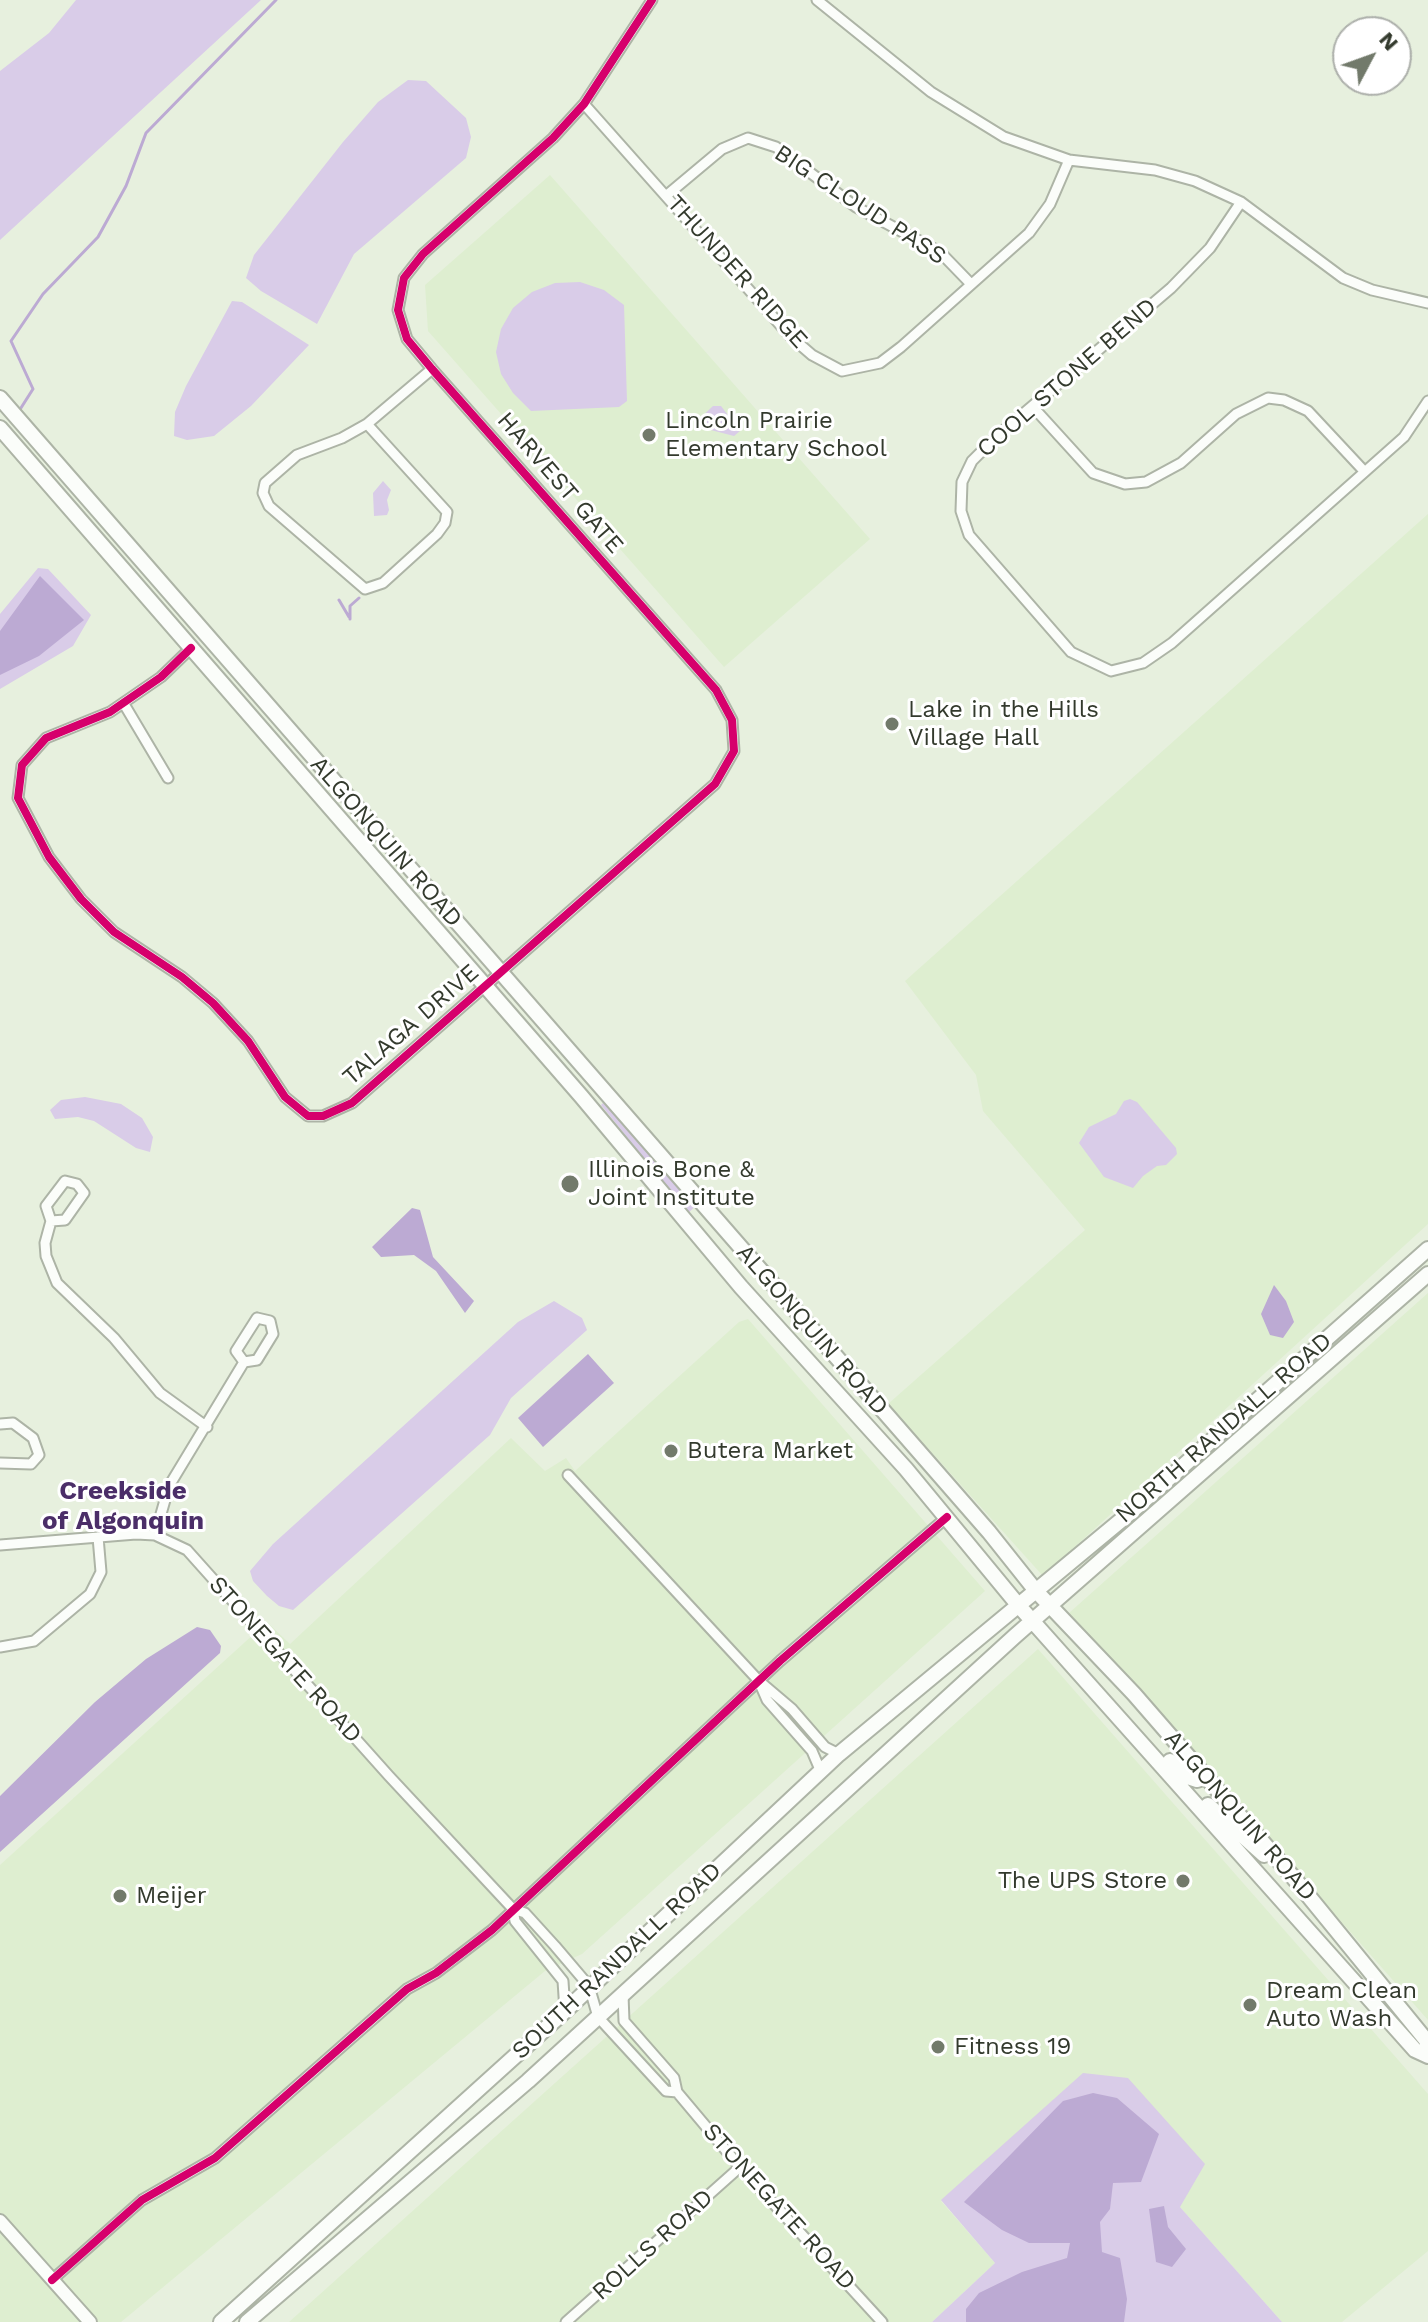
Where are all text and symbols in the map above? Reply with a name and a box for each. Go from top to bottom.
north arrow [1332,16,1412,96]
text: N [1374,27,1404,56]
street label: BIG CLOUD PASS [769,139,951,271]
street label: THUNDER RIDGE [661,189,813,355]
street label: COOL STONE BEND [971,292,1163,464]
street label: HARVEST GATE [491,406,629,560]
place label: Lincoln Prairie Elementary School [665,407,887,463]
marker: Lincoln Prairie Elementary School [640,426,658,444]
place label: Lake in the Hills Village Hall [908,696,1099,752]
marker: Lake in the Hills Village Hall [883,715,901,733]
street label: ALGONQUIN ROAD [304,751,468,933]
street label: TALAGA DRIVE [337,958,485,1092]
place label: Illinois Bone & Joint Institute [588,1156,755,1212]
marker: Illinois Bone & Joint Institute [559,1173,581,1195]
street label: ALGONQUIN ROAD [730,1239,894,1421]
street label: NORTH RANDALL ROAD [1110,1326,1338,1530]
place label: Butera Market [687,1437,853,1465]
marker: Butera Market [662,1442,680,1460]
district label: Creekside of Algonquin [42,1475,204,1536]
street label: STONEGATE ROAD [203,1571,367,1749]
street label: ALGONQUIN ROAD [1158,1725,1322,1907]
street label: SOUTH RANDALL ROAD [506,1856,728,2066]
place label: The UPS Store [998,1867,1167,1895]
marker: The UPS Store [1174,1872,1192,1890]
place label: Meijer [136,1882,207,1910]
marker: Meijer [111,1887,129,1905]
place label: Dream Clean Auto Wash [1266,1977,1417,2033]
marker: Dream Clean Auto Wash [1241,1996,1259,2014]
place label: Fitness 19 [954,2033,1071,2061]
marker: Fitness 19 [929,2038,947,2056]
street label: STONEGATE ROAD [697,2118,861,2296]
street label: ROLLS ROAD [587,2183,719,2307]

